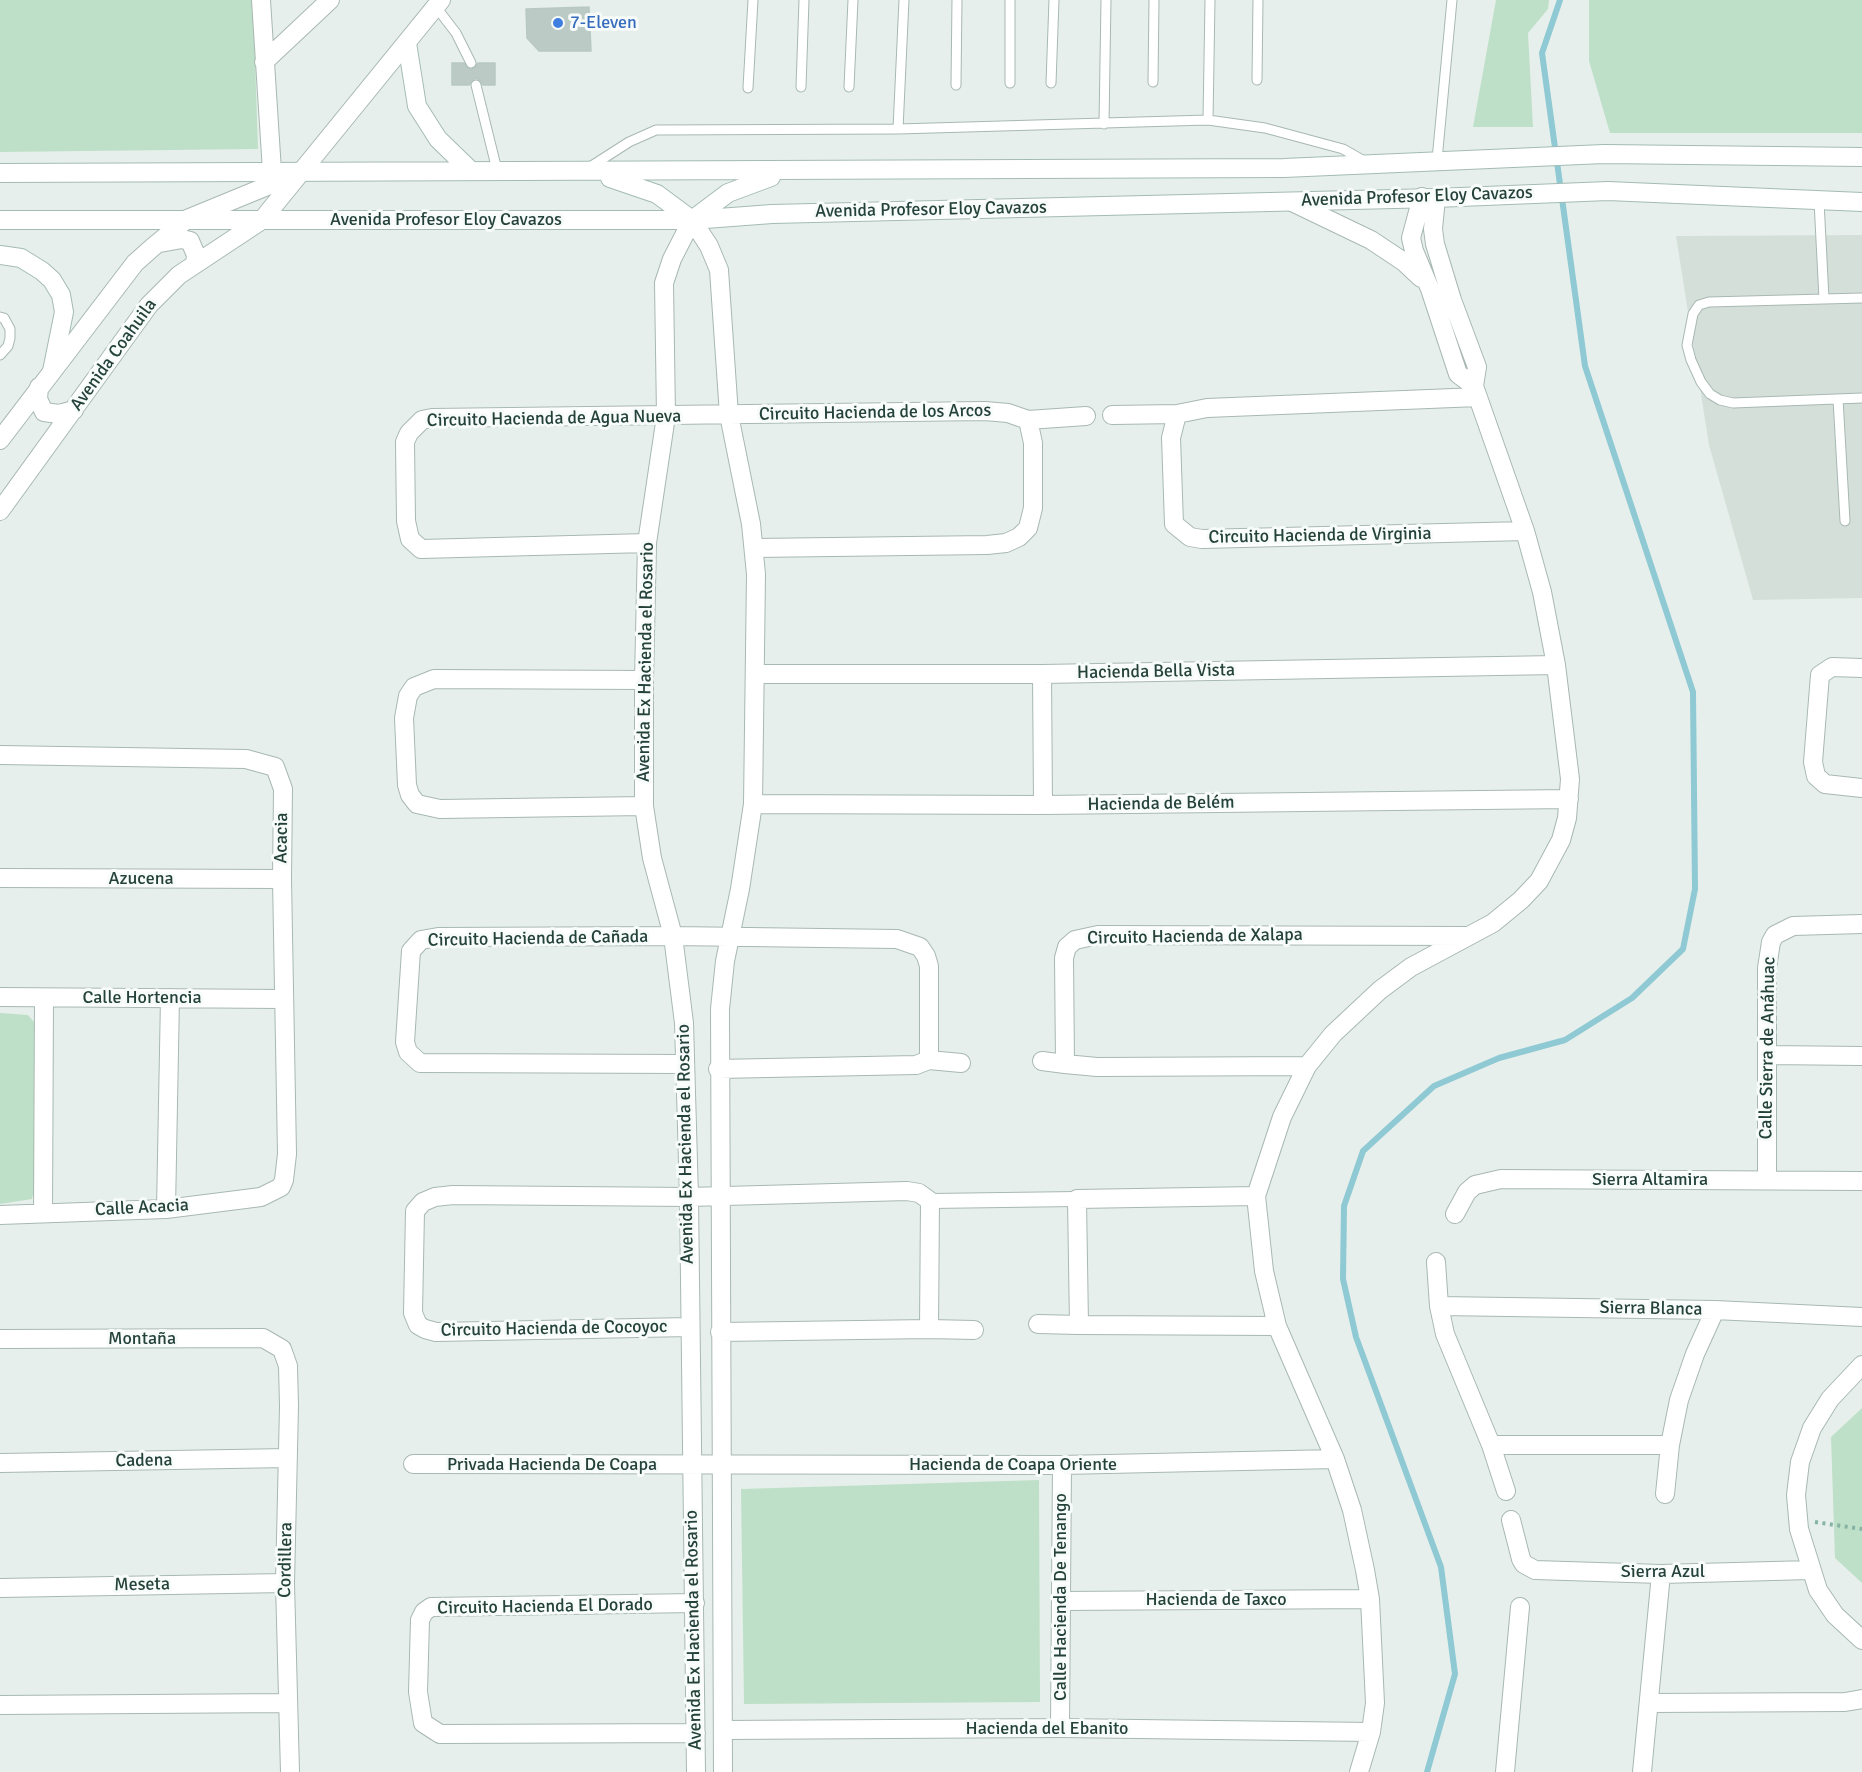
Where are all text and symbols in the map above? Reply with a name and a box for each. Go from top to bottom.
place label: 7-Eleven [570,12,637,34]
marker: 7-Eleven [551,16,565,30]
street label: Avenida Profesor Eloy Cavazos [1301,182,1533,212]
street label: Avenida Profesor Eloy Cavazos [815,197,1047,223]
street label: Avenida Profesor Eloy Cavazos [330,209,562,231]
street label: Avenida Coahuila [66,295,162,415]
street label: Circuito Hacienda de los Arcos [759,400,991,426]
street label: Circuito Hacienda de Agua Nueva [426,406,682,432]
street label: Circuito Hacienda de Virginia [1208,523,1432,549]
street label: Avenida Ex Hacienda el Rosario [633,542,659,782]
street label: Hacienda Bella Vista [1077,660,1235,684]
street label: Hacienda de Belém [1087,792,1235,816]
street label: Acacia [271,812,293,864]
street label: Azucena [108,868,174,890]
street label: Circuito Hacienda de Xalapa [1087,924,1303,950]
street label: Circuito Hacienda de Cañada [428,926,648,952]
street label: Calle Sierra de Anáhuac [1756,956,1780,1140]
street label: Calle Hortencia [82,987,202,1009]
street label: Avenida Ex Hacienda el Rosario [673,1024,699,1264]
street label: Sierra Altamira [1592,1169,1708,1191]
street label: Calle Acacia [94,1195,190,1221]
street label: Sierra Blanca [1599,1297,1703,1321]
street label: Circuito Hacienda de Cocoyoc [440,1316,668,1342]
street label: Montaña [108,1328,176,1350]
street label: Cadena [115,1450,173,1472]
street label: Privada Hacienda De Coapa [447,1454,657,1476]
street label: Hacienda de Coapa Oriente [909,1454,1117,1476]
street label: Calle Hacienda De Tenango [1050,1493,1072,1701]
street label: Avenida Ex Hacienda el Rosario [681,1510,707,1750]
street label: Cordillera [275,1522,297,1598]
street label: Sierra Azul [1621,1561,1705,1583]
street label: Meseta [114,1574,170,1596]
street label: Hacienda de Taxco [1145,1589,1287,1611]
street label: Circuito Hacienda El Dorado [437,1594,653,1620]
street label: Hacienda del Ebanito [966,1718,1128,1740]

